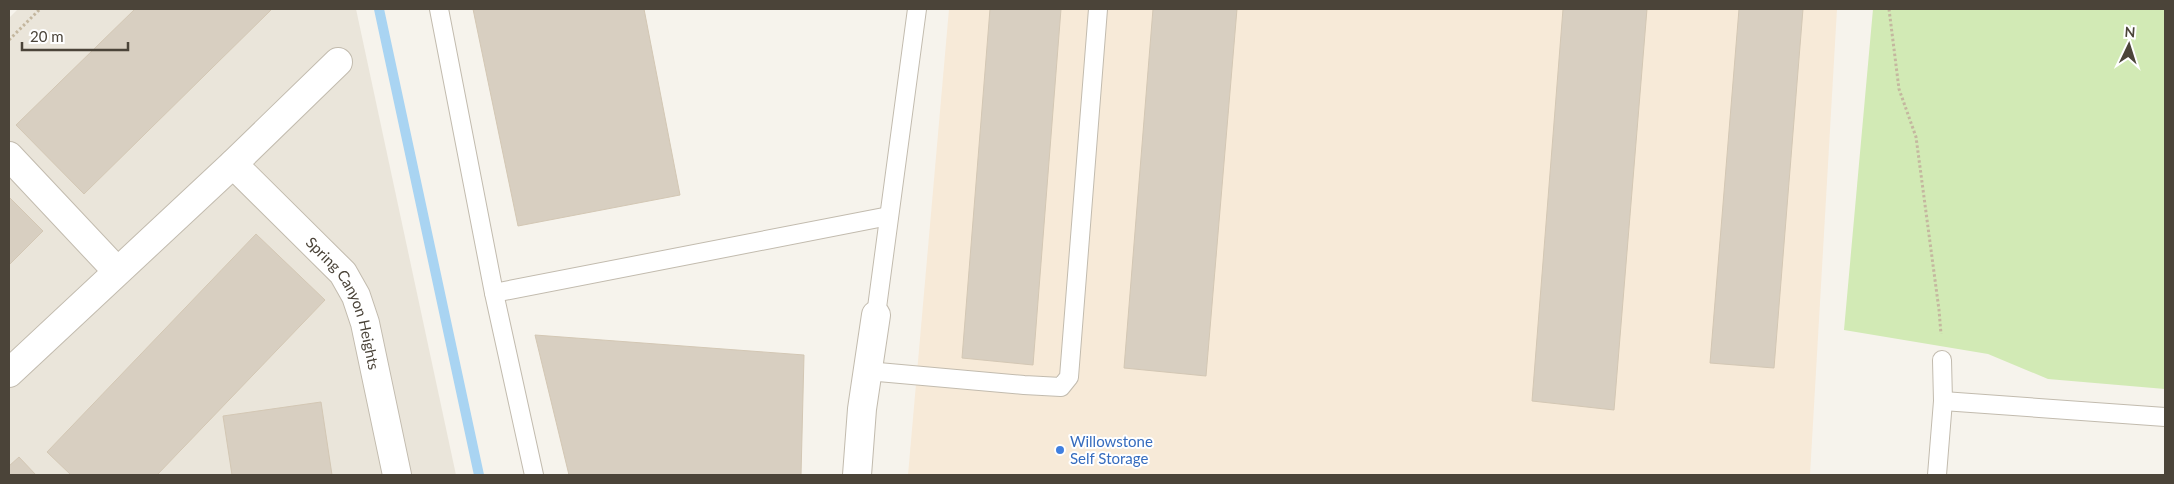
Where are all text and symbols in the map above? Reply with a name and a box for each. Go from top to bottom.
scale bar [22,20,129,52]
north arrow [2104,20,2154,70]
text: N [2124,23,2136,40]
text: 20 m [30,27,64,45]
street label: Spring Canyon Heights [303,233,384,371]
place label: Willowstone Self Storage [1070,432,1153,467]
marker: Willowstone Self Storage [1054,444,1066,456]

